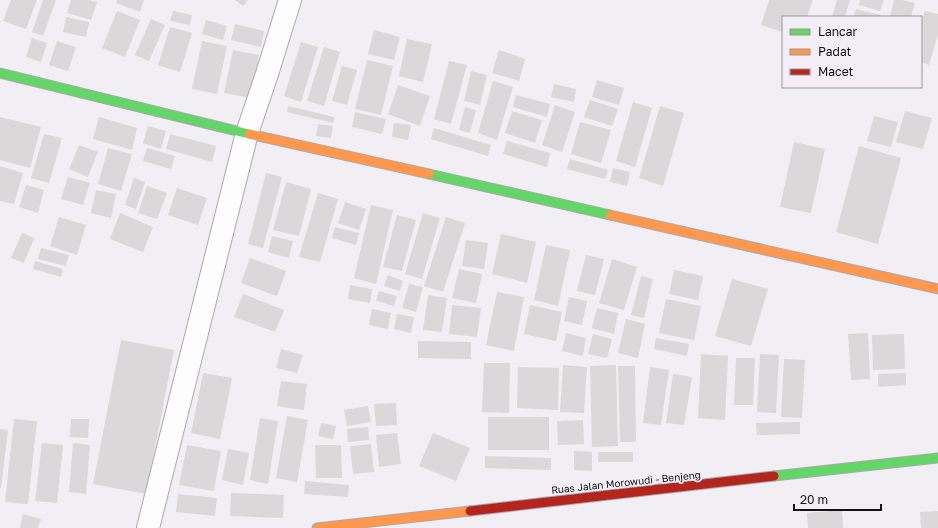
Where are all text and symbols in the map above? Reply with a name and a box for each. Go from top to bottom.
legend [782,16,922,88]
text: Lancar [818,24,857,39]
text: Padat [818,44,852,59]
text: Macet [818,64,854,79]
street label: Ruas Jalan Morowudi - Benjeng [551,468,701,496]
scale bar [794,486,881,512]
text: 20 m [800,492,828,507]

